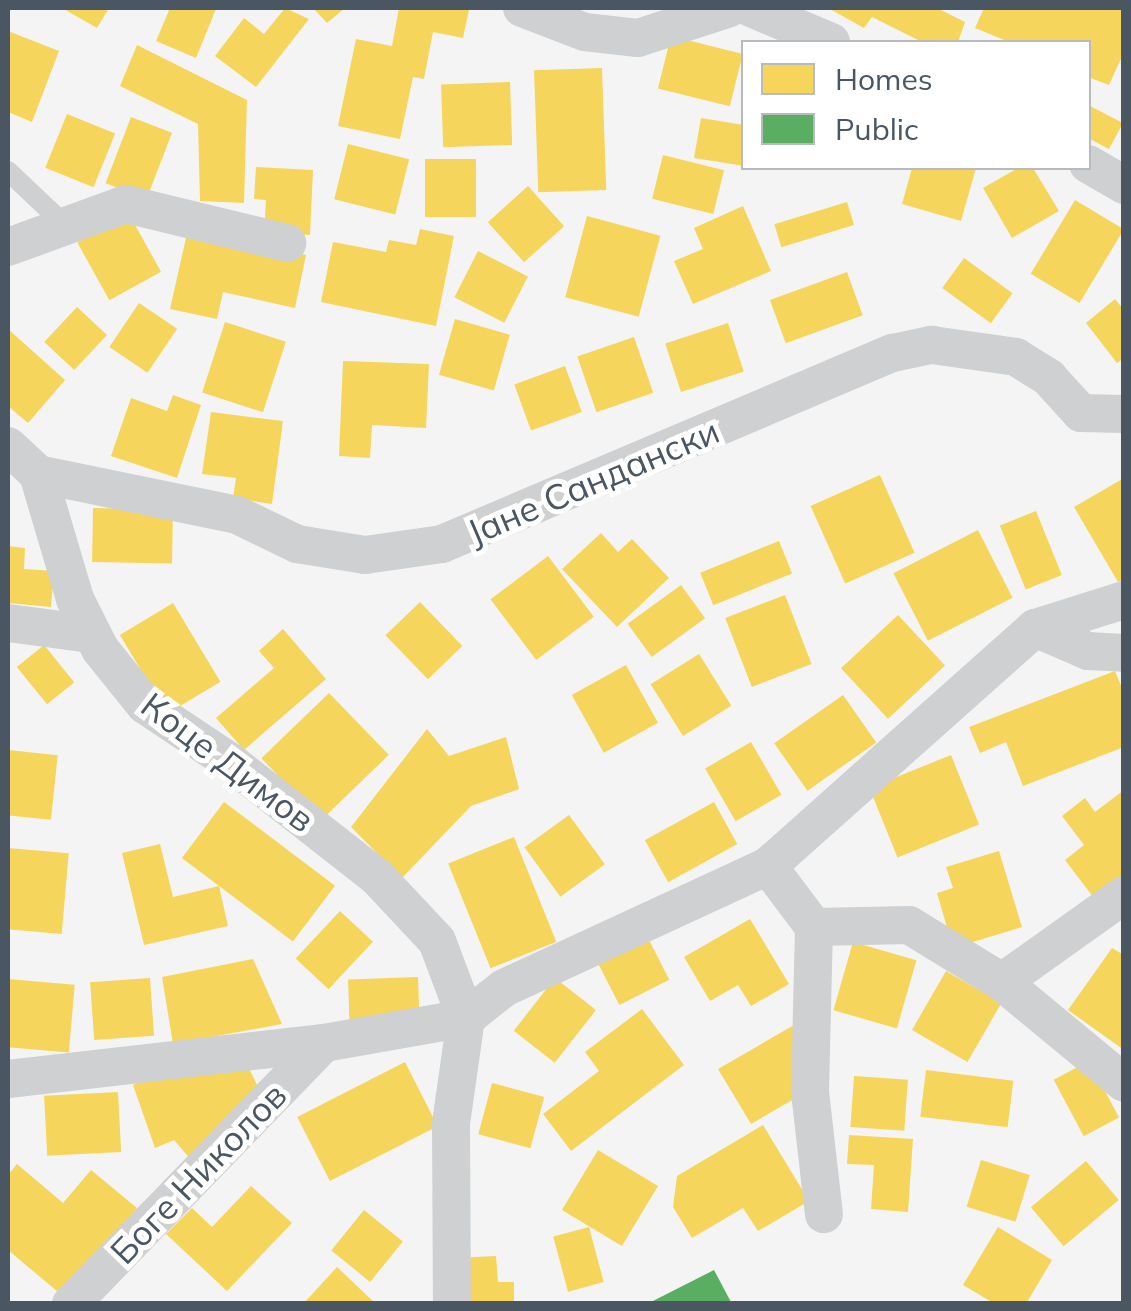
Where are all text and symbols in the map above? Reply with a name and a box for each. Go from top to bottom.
legend [741,40,1091,170]
text: Homes [835,60,933,98]
text: Public [835,110,919,148]
street label: Јане Сандански [461,409,725,553]
street label: Коце Димов [133,683,323,841]
street label: Боге Николов [101,1074,295,1272]

